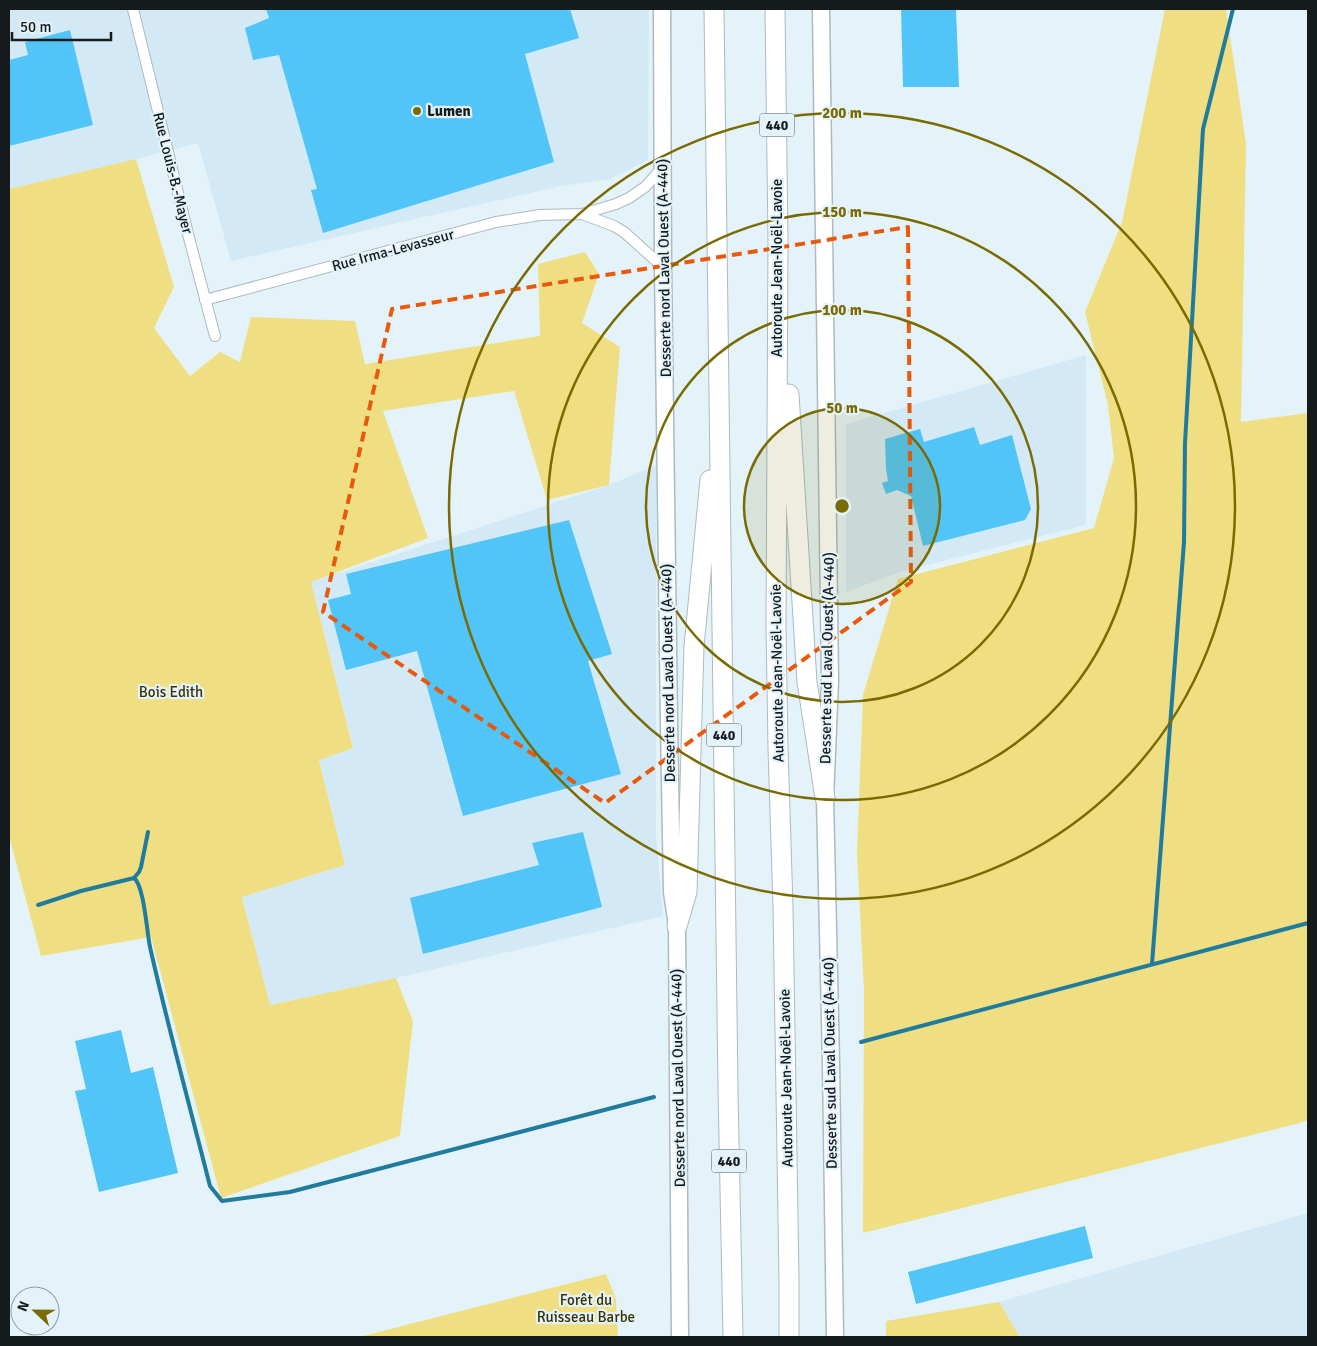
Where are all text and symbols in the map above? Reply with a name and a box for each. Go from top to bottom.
scale bar [12,10,111,42]
text: 50 m [20,18,51,36]
place label: Lumen [427,102,471,120]
text: 200 m [822,104,862,122]
marker: Lumen [411,105,423,117]
street label: Rue Louis-B.-Mayer [149,110,197,236]
road number: 440 [760,114,794,136]
street label: Desserte nord Laval Ouest (A-440) [653,158,675,377]
street label: Autoroute Jean-Noël-Lavoie [768,179,786,357]
text: 150 m [822,203,862,221]
street label: Rue Irma-Levasseur [330,225,457,275]
text: 100 m [822,301,862,319]
text: 50 m [826,399,858,417]
centre of rings [833,497,851,515]
street label: Desserte sud Laval Ouest (A-440) [816,552,838,764]
street label: Desserte nord Laval Ouest (A-440) [657,563,679,782]
street label: Autoroute Jean-Noël-Lavoie [766,584,788,762]
park label: Bois Edith [139,683,203,701]
road number: 440 [706,724,742,746]
street label: Desserte sud Laval Ouest (A-440) [819,957,841,1169]
street label: Desserte nord Laval Ouest (A-440) [667,968,689,1187]
street label: Autoroute Jean-Noël-Lavoie [775,989,797,1167]
road number: 440 [712,1150,746,1172]
north arrow [10,1286,60,1336]
park label: Forêt du Ruisseau Barbe [537,1291,635,1326]
text: N [14,1299,33,1314]

